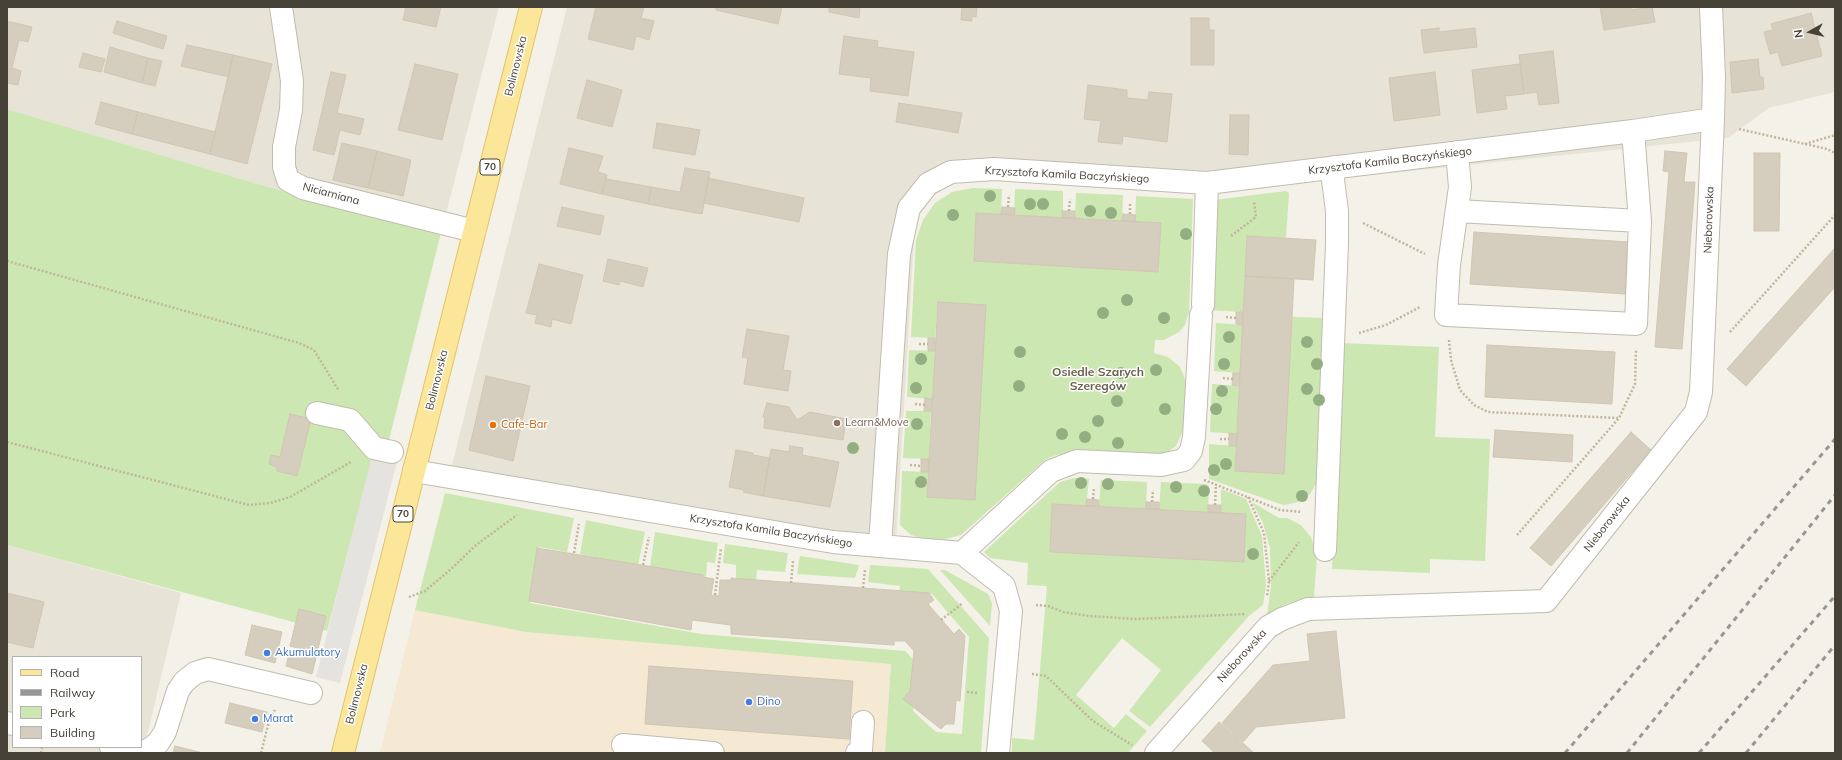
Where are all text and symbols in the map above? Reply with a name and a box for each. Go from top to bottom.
north arrow [1790,12,1830,52]
text: N [1791,29,1806,39]
street label: Bolimowska [502,34,530,98]
street label: Krzysztofa Kamila Baczyńskiego [1307,144,1473,178]
road number: 70 [480,159,500,175]
street label: Krzysztofa Kamila Baczyńskiego [984,164,1150,186]
street label: Niciarniana [301,180,361,208]
street label: Nieborowska [1701,186,1717,254]
street label: Bolimowska [423,348,451,412]
district label: Osiedle Szarych Szeregów [1052,365,1144,393]
place label: Learn&Move [845,416,909,430]
place label: Cafe-Bar [501,418,547,432]
marker: Learn&Move [832,418,842,428]
marker: Cafe-Bar [488,420,498,430]
street label: Nieborowska [1581,494,1633,554]
road number: 70 [393,506,413,522]
street label: Krzysztofa Kamila Baczyńskiego [689,512,853,550]
street label: Nieborowska [1215,627,1269,685]
place label: Akumulatory [275,646,341,660]
marker: Akumulatory [262,648,272,658]
legend [12,656,142,748]
street label: Bolimowska [343,662,371,726]
text: Road [50,665,79,680]
text: Railway [50,685,95,700]
place label: Dino [757,695,781,709]
marker: Dino [744,697,754,707]
text: Park [50,705,75,720]
place label: Marat [263,712,293,726]
marker: Marat [250,714,260,724]
text: Building [50,725,95,740]

